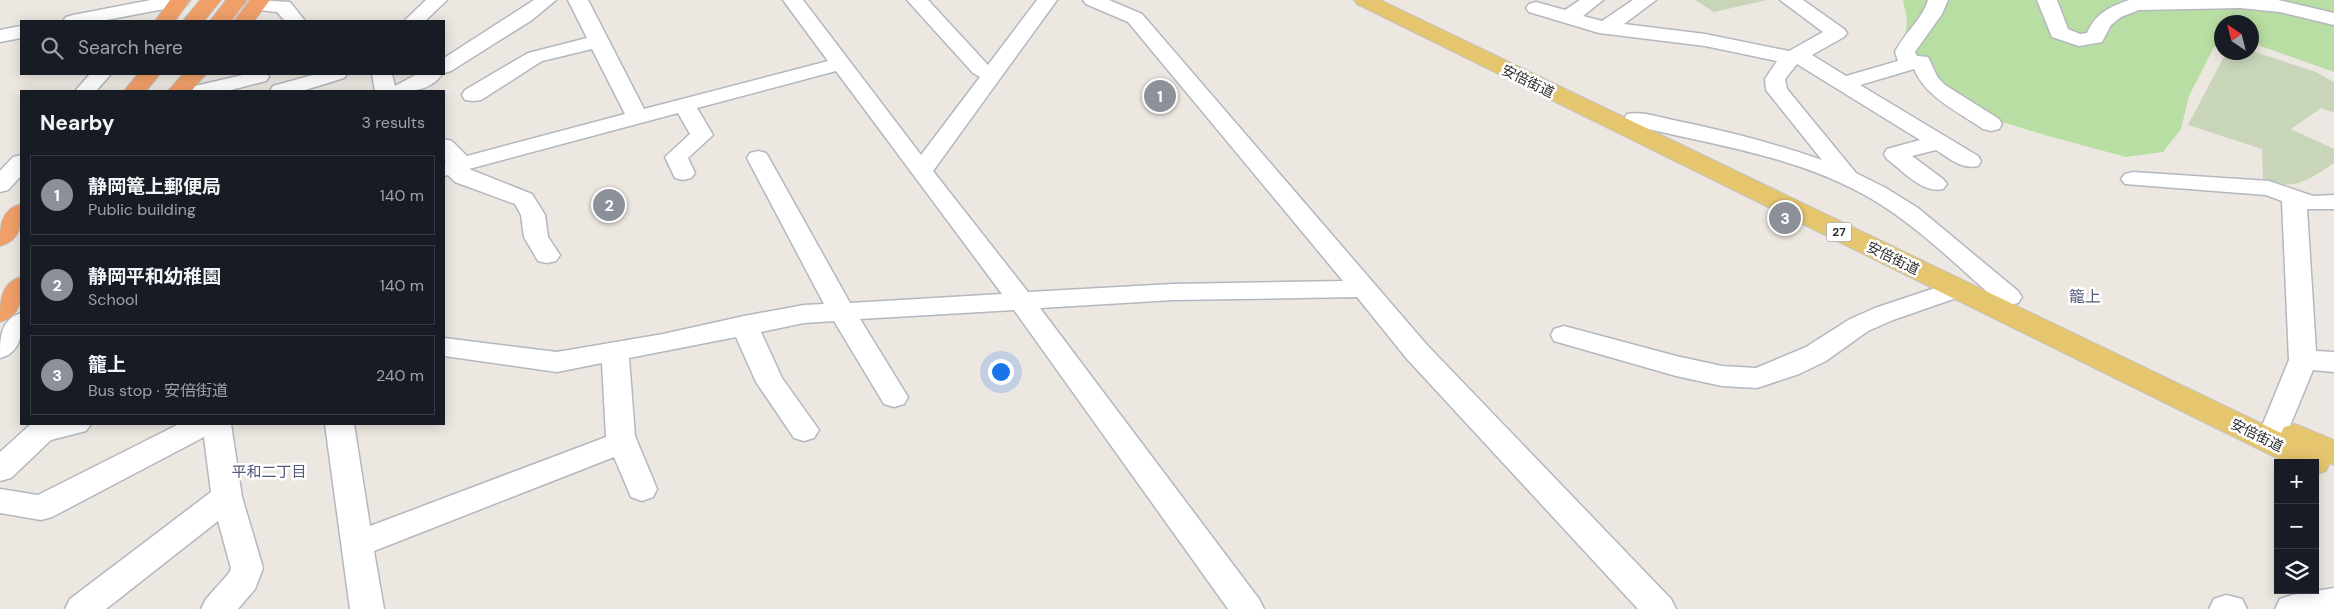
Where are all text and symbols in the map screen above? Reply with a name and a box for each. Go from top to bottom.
north arrow [2214,15,2259,60]
search box [20,20,445,75]
icon: search [38,34,66,62]
text: Search here [78,35,183,60]
street label: 安倍街道 [1499,61,1557,101]
pin: 1 [1144,77,1176,115]
text: Nearby [40,109,114,137]
text: 3 results [362,112,425,133]
text: 静岡篭上郵便局 [88,174,221,199]
text: 1 [54,185,60,206]
text: 140 m [380,185,424,206]
pin: 2 [593,186,625,224]
text: Public building [88,199,196,220]
pin: 3 [1769,199,1801,237]
road number: 27 [1826,222,1852,242]
street label: 安倍街道 [1864,238,1922,278]
text: 静岡平和幼稚園 [88,264,221,289]
text: 2 [52,275,62,296]
text: 140 m [380,275,424,296]
district label: 籠上 [2069,286,2101,307]
text: School [88,289,138,310]
text: 籠上 [88,352,126,377]
your location [988,359,1014,385]
text: 3 [52,365,62,386]
text: 240 m [376,365,424,386]
text: Bus stop · 安倍街道 [88,380,228,401]
street label: 安倍街道 [2228,415,2286,455]
map controls [2274,459,2319,594]
button: + [2274,459,2319,504]
district label: 平和二丁目 [231,462,307,482]
button: − [2274,504,2319,549]
button: layers [2274,549,2319,594]

